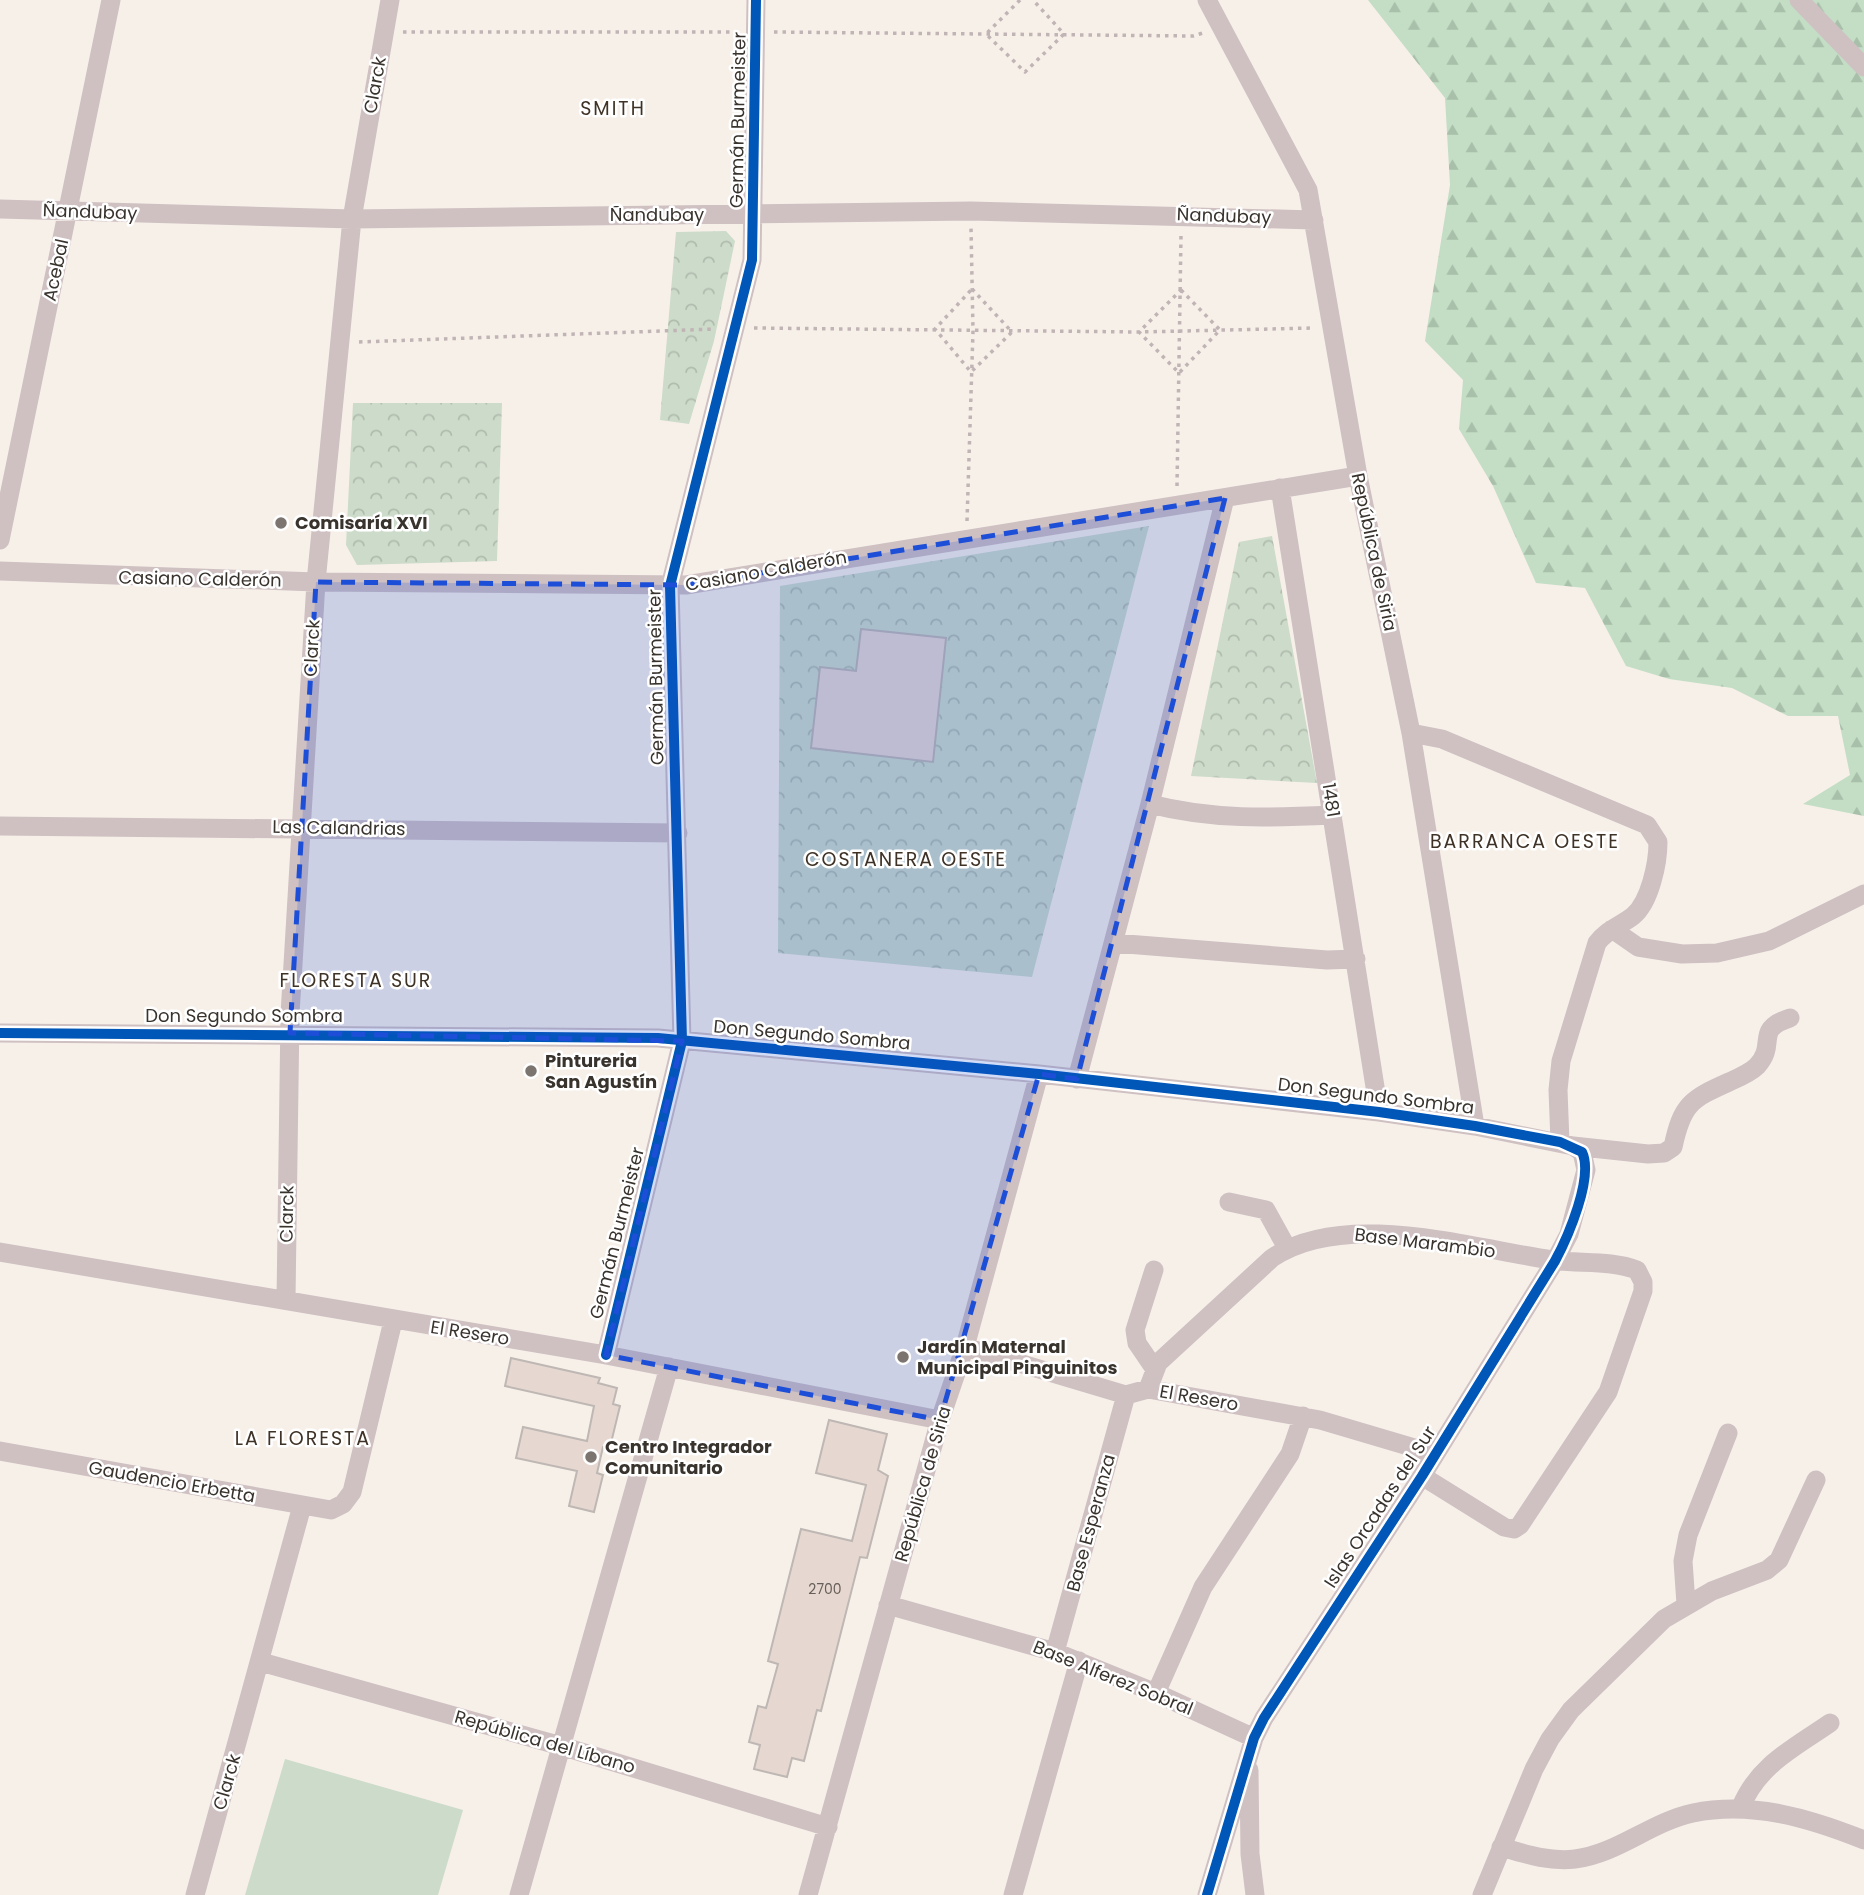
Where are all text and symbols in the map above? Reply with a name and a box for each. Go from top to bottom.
street label: Germán Burmeister [723,31,752,208]
street label: Clarck [357,54,392,115]
district label: SMITH [580,95,646,122]
street label: Ñandubay [42,197,138,226]
street label: Ñandubay [1176,201,1272,230]
street label: Ñandubay [610,202,704,227]
street label: Acebal [37,236,74,303]
street label: República de Siria [1346,470,1403,633]
place label: Comisaría XVI [295,510,428,535]
marker: Comisaría XVI [273,515,289,531]
street label: Casiano Calderón [683,544,849,597]
street label: Casiano Calderón [118,565,282,592]
street label: Germán Burmeister [641,588,670,765]
street label: Clarck [298,618,326,677]
street label: 1481 [1316,781,1347,819]
street label: Las Calandrias [272,814,406,841]
district label: BARRANCA OESTE [1430,828,1620,855]
district label: COSTANERA OESTE [805,846,1007,873]
district label: FLORESTA SUR [280,967,432,994]
street label: Don Segundo Sombra [145,1003,343,1028]
street label: Don Segundo Sombra [712,1013,912,1056]
place label: Pintureria San Agustín [545,1048,657,1094]
marker: Pintureria San Agustín [523,1063,539,1079]
street label: Don Segundo Sombra [1276,1071,1476,1120]
street label: Germán Burmeister [583,1144,650,1321]
street label: Clarck [274,1184,300,1243]
street label: Base Marambio [1353,1221,1497,1264]
street label: El Resero [429,1314,511,1351]
place label: Jardín Maternal Municipal Pinguinitos [917,1334,1117,1380]
marker: Jardín Maternal Municipal Pinguinitos [895,1349,911,1365]
street label: El Resero [1158,1378,1240,1417]
street label: República de Siria [888,1403,957,1565]
street label: Islas Orcadas del Sur [1318,1421,1442,1593]
district label: LA FLORESTA [235,1425,371,1452]
place label: Centro Integrador Comunitario [605,1434,772,1480]
marker: Centro Integrador Comunitario [583,1449,599,1465]
street label: Base Esperanza [1060,1451,1121,1594]
street label: Gaudencio Erbetta [87,1455,257,1508]
house number: 2700 [808,1579,842,1599]
street label: Base Alferez Sobral [1029,1634,1197,1721]
street label: República del Líbano [452,1704,638,1779]
street label: Clarck [207,1750,247,1813]

